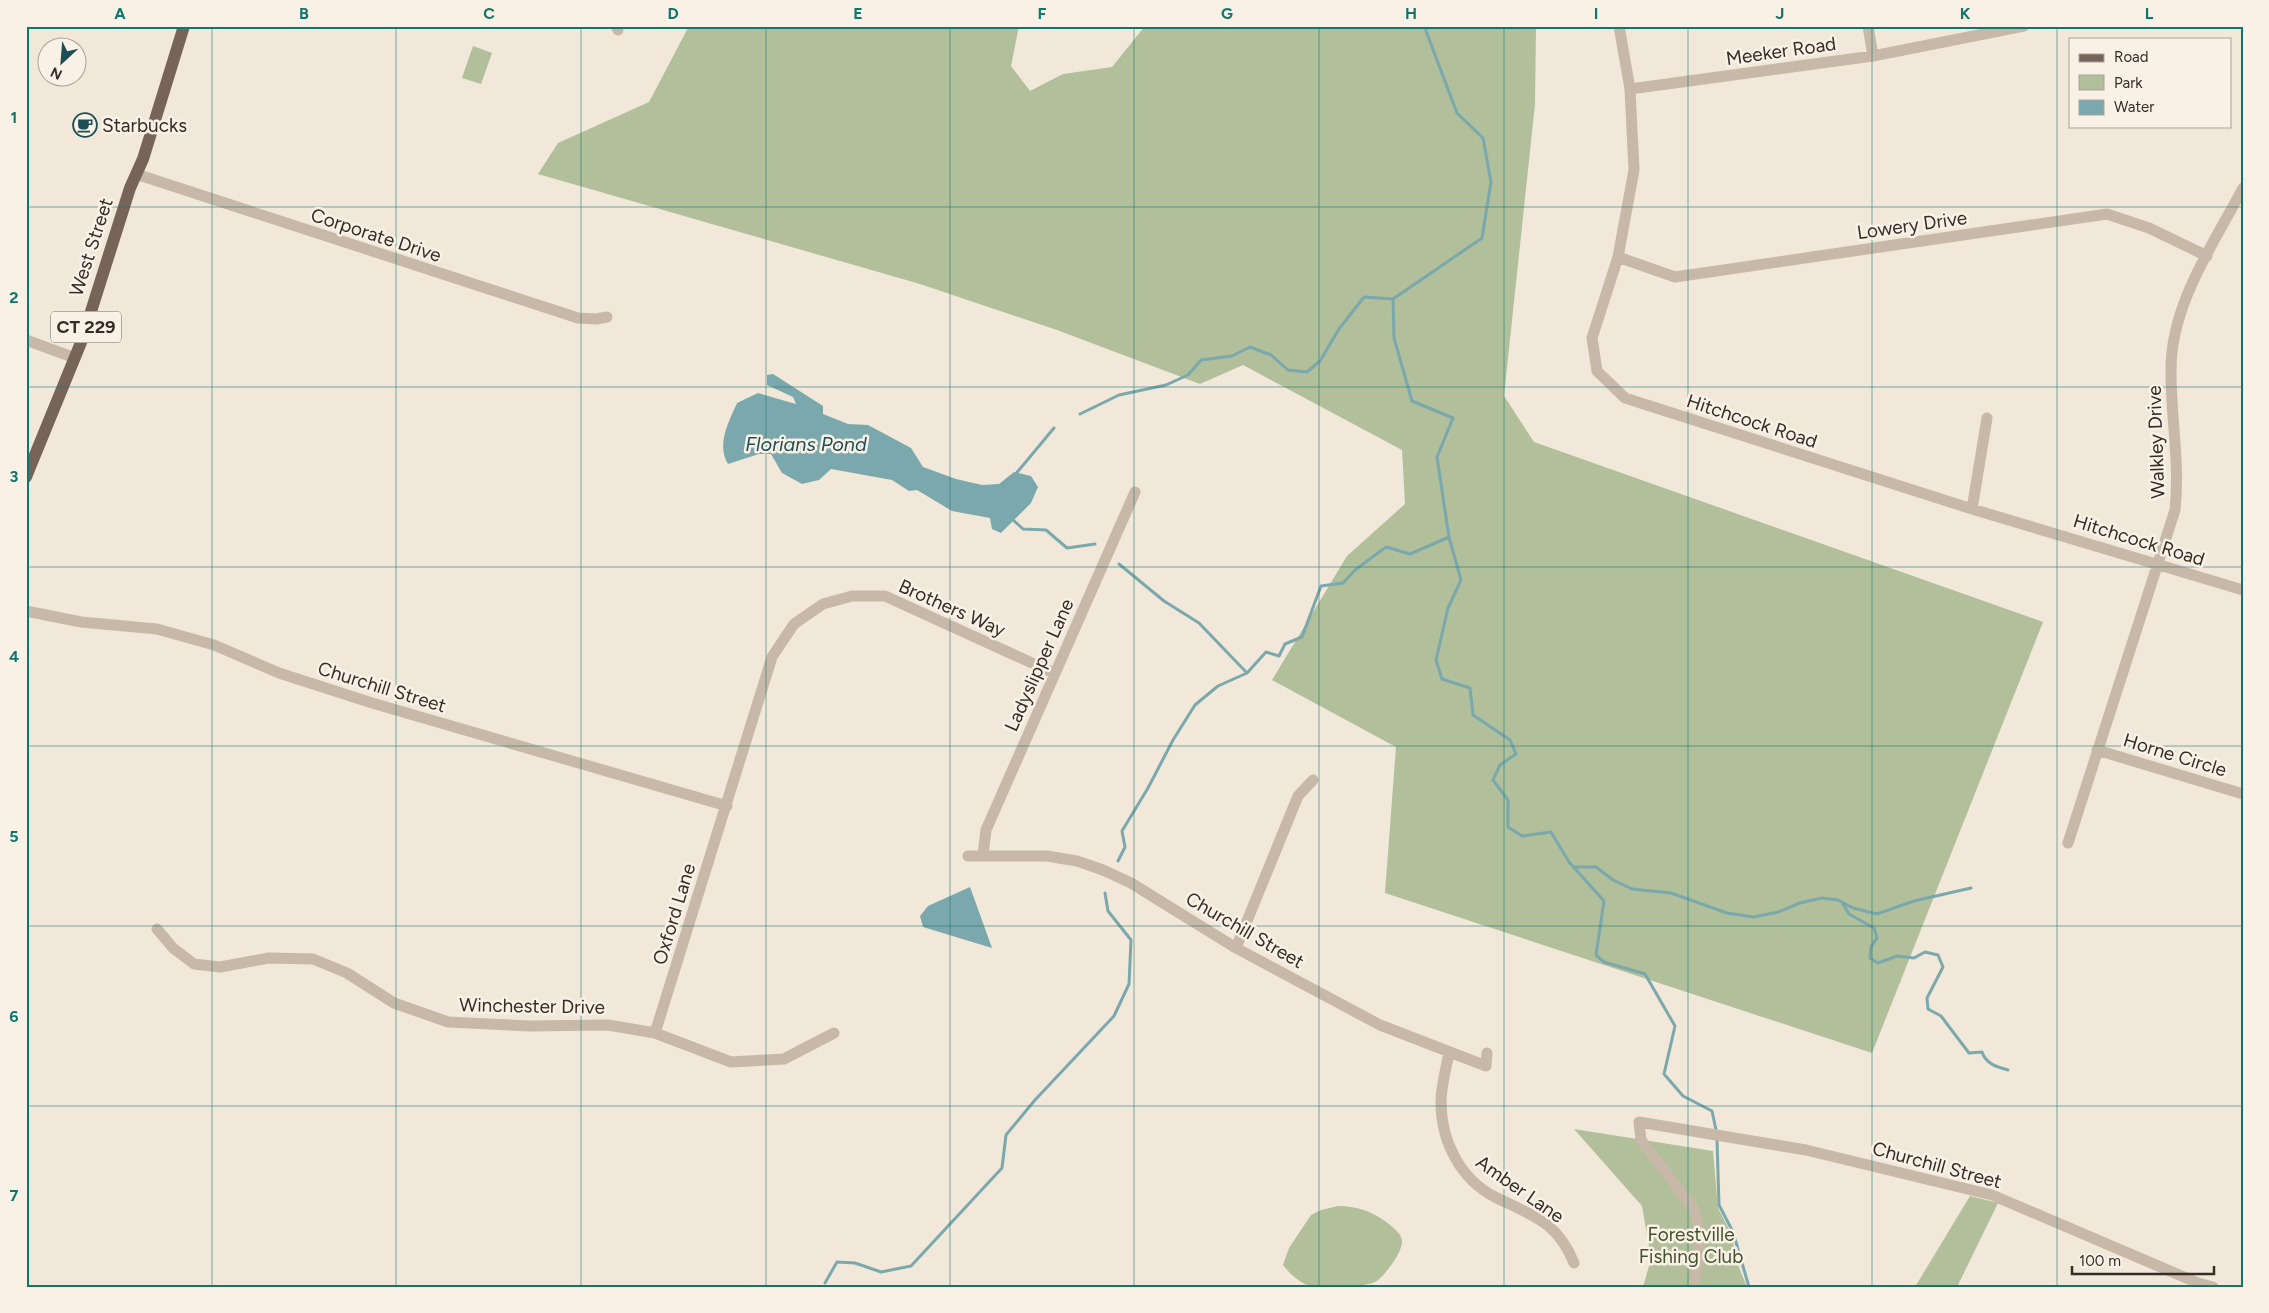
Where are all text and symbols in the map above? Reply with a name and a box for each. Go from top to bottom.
text: A [114,4,126,23]
text: B [299,4,309,23]
text: C [483,4,495,23]
text: D [667,4,679,23]
text: E [853,4,863,23]
text: F [1038,4,1047,23]
text: G [1221,4,1233,23]
text: H [1405,4,1417,23]
text: I [1594,4,1598,23]
text: J [1776,4,1784,23]
text: K [1960,4,1971,23]
text: L [2145,4,2154,23]
street label: Meeker Road [1724,32,1838,70]
north arrow [38,38,88,88]
legend [2069,38,2232,128]
text: Road [2114,48,2149,66]
text: N [48,63,65,83]
text: Park [2114,74,2143,92]
text: Water [2114,98,2154,116]
text: 1 [11,108,17,127]
cafe icon: Starbucks [72,112,98,138]
place label: Starbucks [102,114,187,137]
street label: West Street [64,195,118,299]
street label: Corporate Drive [308,203,444,267]
street label: Lowery Drive [1856,206,1968,244]
text: 2 [9,288,19,307]
road number: CT 229 [51,312,121,342]
street label: Walkley Drive [2143,385,2169,499]
street label: Hitchcock Road [1684,389,1820,453]
water label: Florians Pond [745,432,867,456]
text: 3 [10,467,19,486]
street label: Hitchcock Road [2071,509,2207,571]
street label: Brothers Way [895,574,1009,642]
street label: Ladyslipper Lane [999,595,1079,735]
text: 4 [9,647,19,666]
street label: Churchill Street [315,657,449,717]
street label: Horne Circle [2121,728,2229,782]
text: 5 [9,827,19,846]
street label: Oxford Lane [648,861,700,967]
street label: Churchill Street [1182,887,1308,973]
street label: Winchester Drive [459,993,605,1019]
text: 6 [9,1007,19,1026]
street label: Churchill Street [1870,1137,2004,1193]
street label: Amber Lane [1472,1150,1568,1228]
text: 7 [10,1186,19,1205]
park label: Forestville Fishing Club [1639,1223,1743,1268]
scale bar [2072,1243,2214,1275]
text: 100 m [2079,1252,2121,1270]

